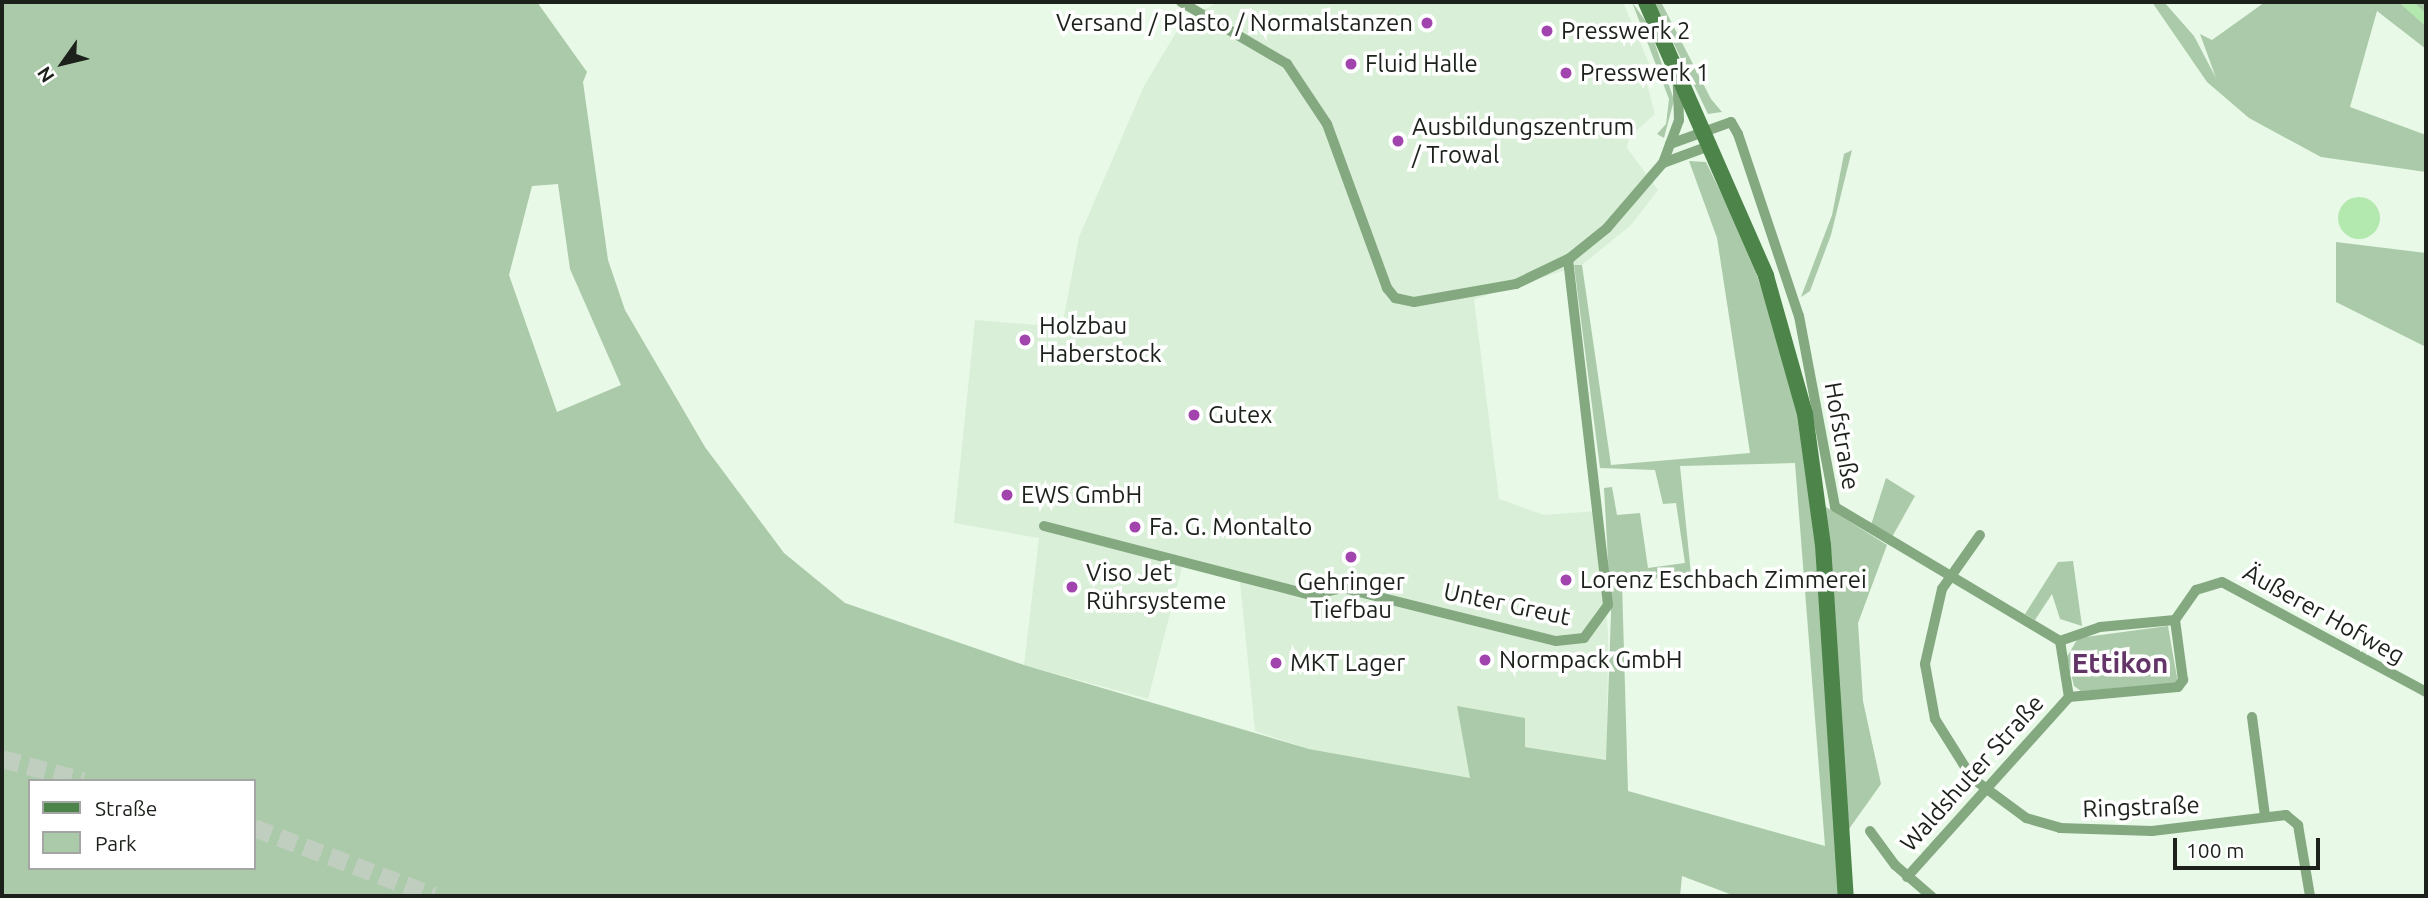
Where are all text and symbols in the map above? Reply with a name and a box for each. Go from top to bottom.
place label: Versand / Plasto / Normalstanzen [1056,9,1413,37]
marker: Versand / Plasto / Normalstanzen [1419,15,1435,31]
place label: Presswerk 2 [1561,17,1691,45]
marker: Presswerk 2 [1539,23,1555,39]
north arrow [28,28,98,98]
place label: Fluid Halle [1365,50,1478,78]
marker: Fluid Halle [1343,56,1359,72]
place label: Presswerk 1 [1580,59,1710,87]
text: N [33,63,59,87]
marker: Presswerk 1 [1558,65,1574,81]
place label: Ausbildungszentrum / Trowal [1412,113,1634,169]
marker: Ausbildungszentrum / Trowal [1390,133,1406,149]
place label: Holzbau Haberstock [1039,312,1162,368]
marker: Holzbau Haberstock [1017,332,1033,348]
street label: Hofstraße [1818,380,1866,492]
place label: Gutex [1208,401,1272,429]
marker: Gutex [1186,407,1202,423]
place label: EWS GmbH [1021,481,1142,509]
marker: EWS GmbH [999,487,1015,503]
place label: Fa. G. Montalto [1149,513,1312,541]
marker: Fa. G. Montalto [1127,519,1143,535]
marker: Gehringer Tiefbau [1343,549,1359,565]
street label: Äußerer Hofweg [2238,558,2410,670]
place label: Viso Jet Rührsysteme [1086,559,1226,615]
place label: Lorenz Eschbach Zimmerei [1580,566,1867,594]
place label: Gehringer Tiefbau [1297,568,1405,624]
marker: Lorenz Eschbach Zimmerei [1558,572,1574,588]
street label: Unter Greut [1441,577,1573,631]
marker: Viso Jet Rührsysteme [1064,579,1080,595]
place label: Normpack GmbH [1499,646,1683,674]
district label: Ettikon [2072,646,2168,680]
place label: MKT Lager [1290,649,1405,677]
marker: Normpack GmbH [1477,652,1493,668]
marker: MKT Lager [1268,655,1284,671]
street label: Waldshuter Straße [1894,689,2050,857]
legend [28,779,256,870]
street label: Ringstraße [2082,791,2200,823]
text: Straße [95,796,157,820]
scale bar [2176,824,2323,868]
text: Park [95,831,137,855]
text: 100 m [2186,838,2244,862]

